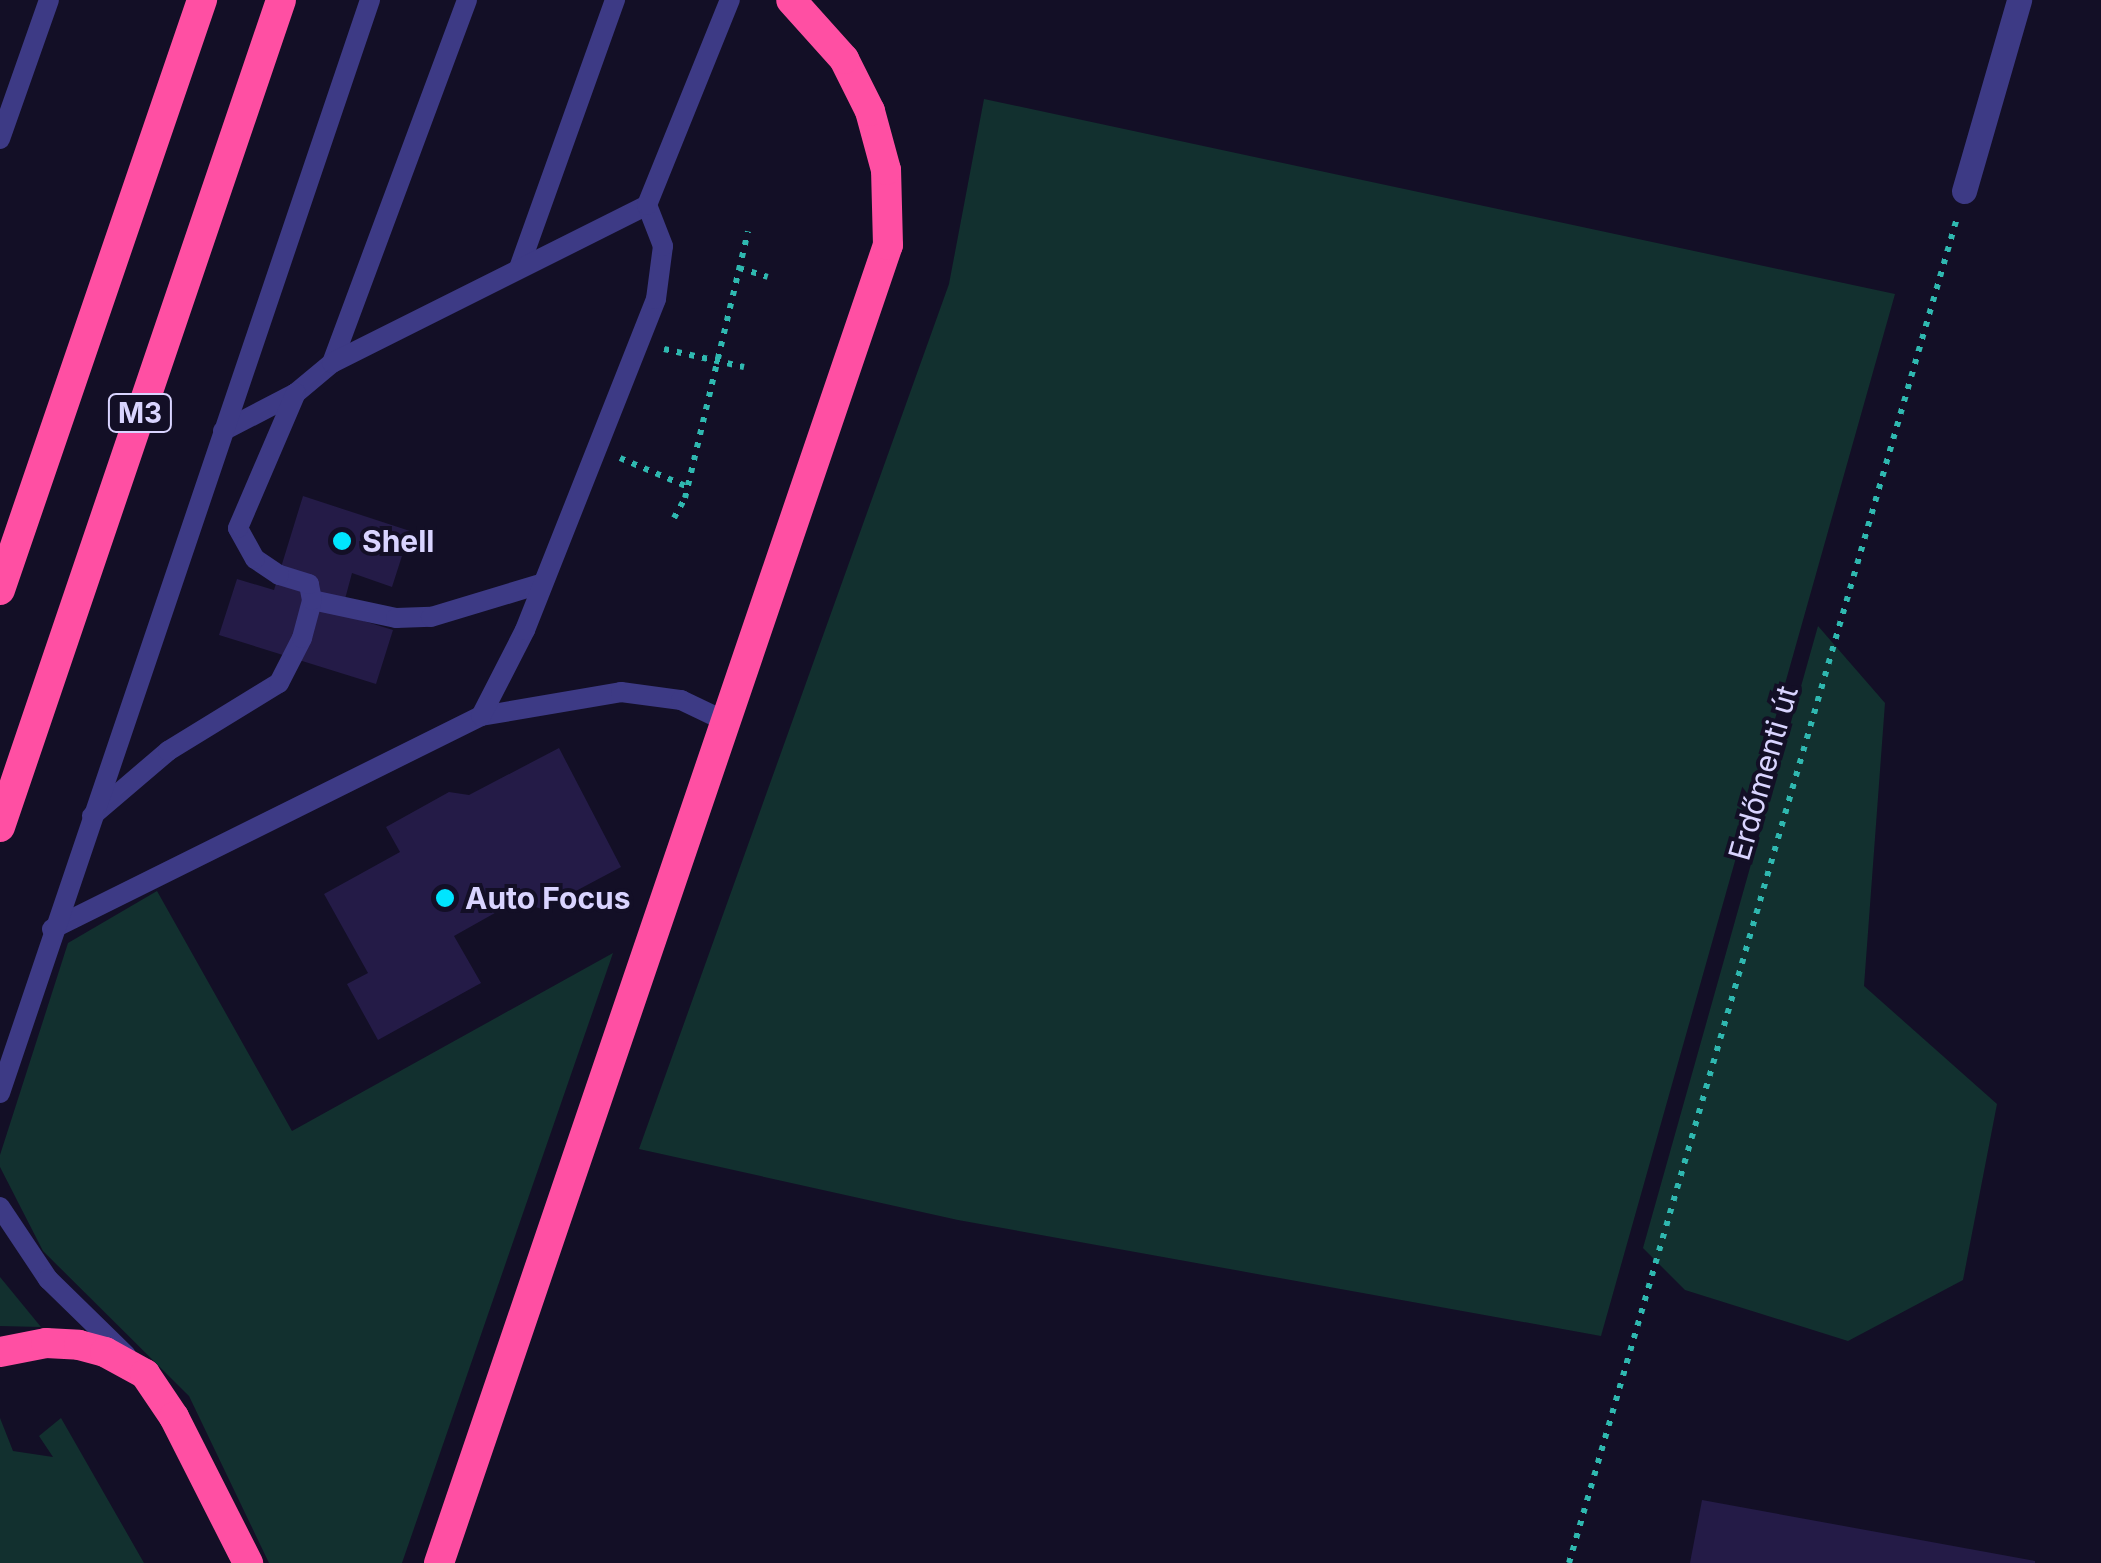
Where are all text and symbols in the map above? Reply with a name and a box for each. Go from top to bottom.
road number: M3 [108,390,172,436]
place label: Shell [362,523,434,559]
marker: Shell [331,530,353,552]
street label: Erdőmenti út [1721,682,1805,864]
place label: Auto Focus [465,880,631,916]
marker: Auto Focus [434,887,456,909]

